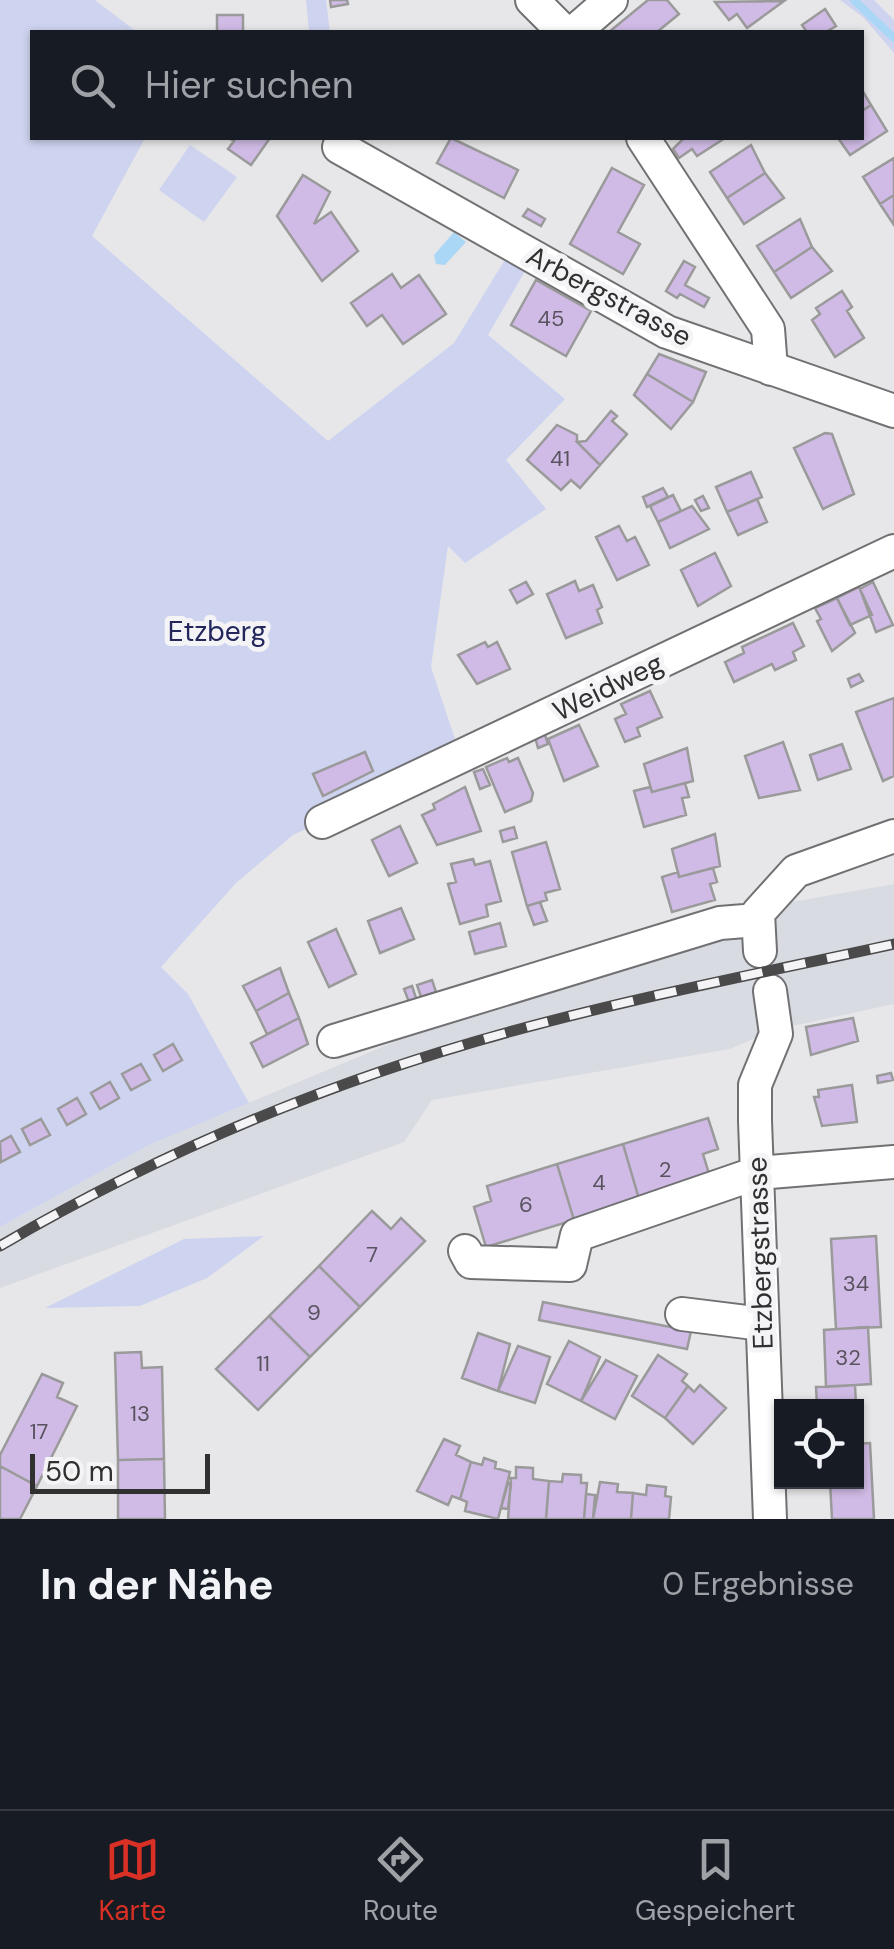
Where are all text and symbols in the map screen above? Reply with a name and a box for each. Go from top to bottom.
search box [30,30,864,140]
icon: search [65,58,120,113]
text: Hier suchen [145,60,354,110]
street label: Arbergstrasse [520,237,698,355]
house number: 45 [538,304,564,333]
house number: 41 [550,444,570,473]
park label: Etzberg [168,613,266,650]
street label: Weidweg [547,644,669,730]
house number: 2 [659,1155,671,1184]
street label: Etzbergstrasse [738,1156,782,1350]
house number: 4 [592,1168,606,1197]
house number: 6 [519,1190,533,1219]
house number: 7 [366,1240,378,1269]
house number: 34 [843,1269,869,1298]
house number: 9 [307,1298,321,1327]
house number: 32 [835,1343,861,1372]
house number: 11 [256,1349,270,1378]
house number: 13 [130,1399,150,1428]
map controls [774,1399,864,1489]
button: locate [774,1399,864,1489]
house number: 17 [30,1417,48,1446]
scale bar [30,1449,210,1494]
text: 50 m [45,1453,114,1490]
text: In der Nähe [40,1557,274,1612]
text: 0 Ergebnisse [662,1563,854,1605]
tab: Karte [98,1832,166,1929]
tab: Route [363,1832,438,1929]
tab: Gespeichert [635,1832,796,1929]

